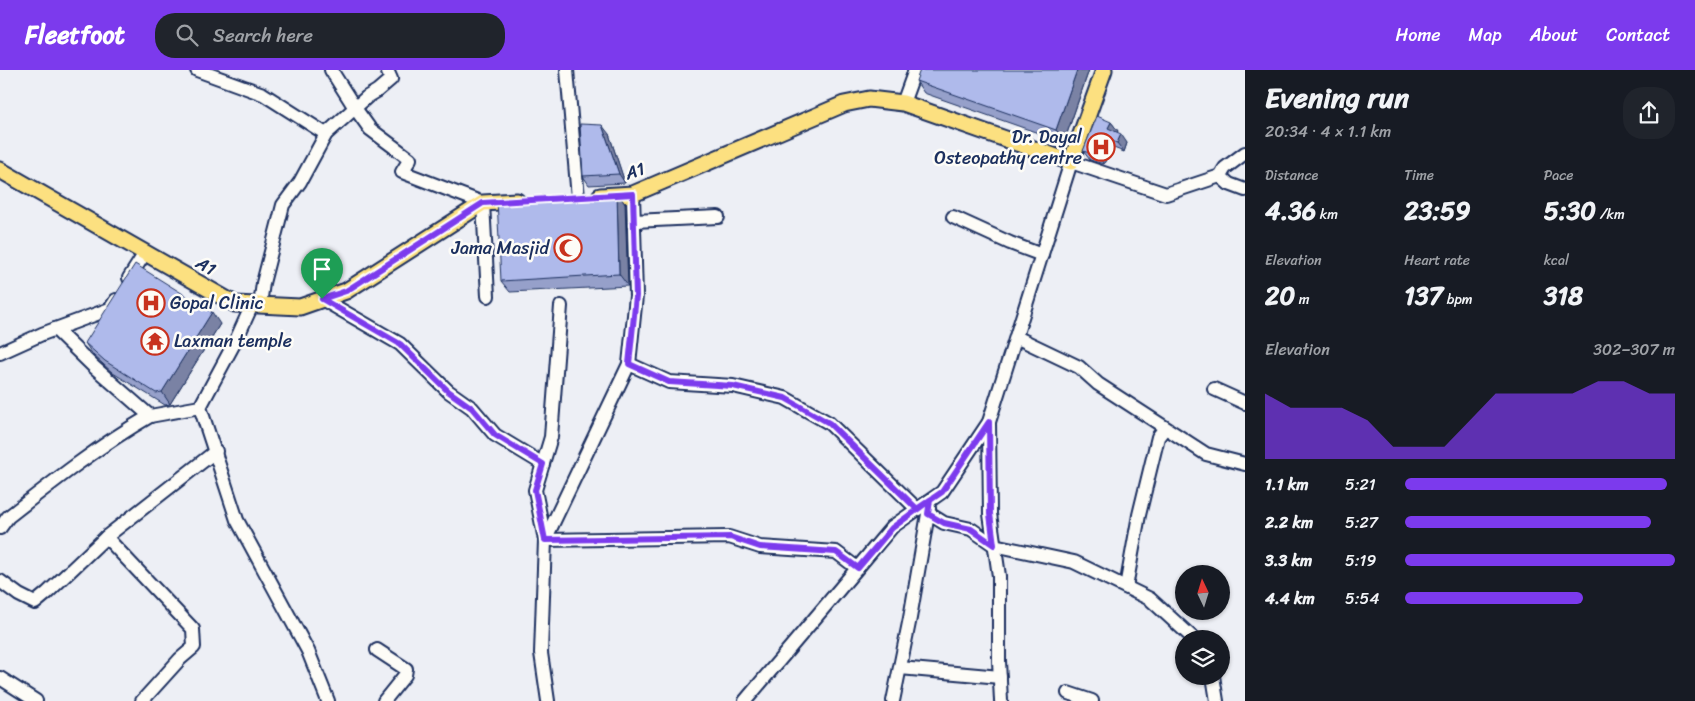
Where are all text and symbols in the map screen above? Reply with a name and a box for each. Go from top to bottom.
search box [155,13,505,58]
text: Fleetfoot [25,14,125,56]
text: Search here [213,19,313,52]
text: Home [1396,19,1441,51]
text: Map [1469,19,1502,51]
text: About [1530,19,1578,51]
text: Contact [1606,19,1670,51]
icon: search [173,21,201,49]
text: Evening run [1265,73,1409,122]
button: share [1623,87,1675,139]
text: 20:34 · 4 × 1.1 km [1265,117,1391,146]
place label: Dr. Dayal Osteopathy centre [934,121,1083,174]
hospital icon: Dr. Dayal Osteopathy centre [1086,132,1116,162]
street label: A1 [620,153,649,190]
text: Distance [1265,163,1318,188]
text: Time [1404,163,1434,188]
text: Pace [1544,163,1573,188]
text: 4.36 [1265,188,1316,233]
text: 23:59 [1404,188,1471,233]
text: 5:30 [1544,188,1596,233]
text: km [1316,202,1338,227]
text: /km [1596,202,1625,227]
place label: Jama Masjid [451,232,551,264]
mosque icon: Jama Masjid [553,233,583,263]
street label: A1 [189,247,223,285]
pin [301,248,343,299]
text: Elevation [1265,248,1322,273]
text: Heart rate [1404,248,1470,273]
text: kcal [1544,248,1569,273]
icon: arrive [308,255,336,283]
text: 20 [1265,273,1295,318]
text: 137 [1404,273,1443,318]
text: 318 [1544,273,1583,318]
place label: Gopal Clinic [170,287,264,319]
text: m [1295,287,1310,312]
text: bpm [1443,287,1473,312]
hospital icon: Gopal Clinic [136,288,166,318]
place label: Laxman temple [174,325,292,357]
temple icon: Laxman temple [140,326,170,356]
text: Elevation [1265,335,1330,364]
text: 302–307 m [1593,335,1675,364]
text: 1.1 km [1265,470,1309,499]
text: 5:21 [1345,470,1376,499]
text: 2.2 km [1265,508,1313,537]
text: 5:27 [1345,508,1378,537]
text: 3.3 km [1265,546,1312,575]
text: 5:19 [1345,546,1376,575]
north arrow [1175,565,1230,620]
map controls [1175,565,1230,685]
text: 4.4 km [1265,584,1315,613]
text: 5:54 [1345,584,1379,613]
button: layers [1175,630,1230,685]

